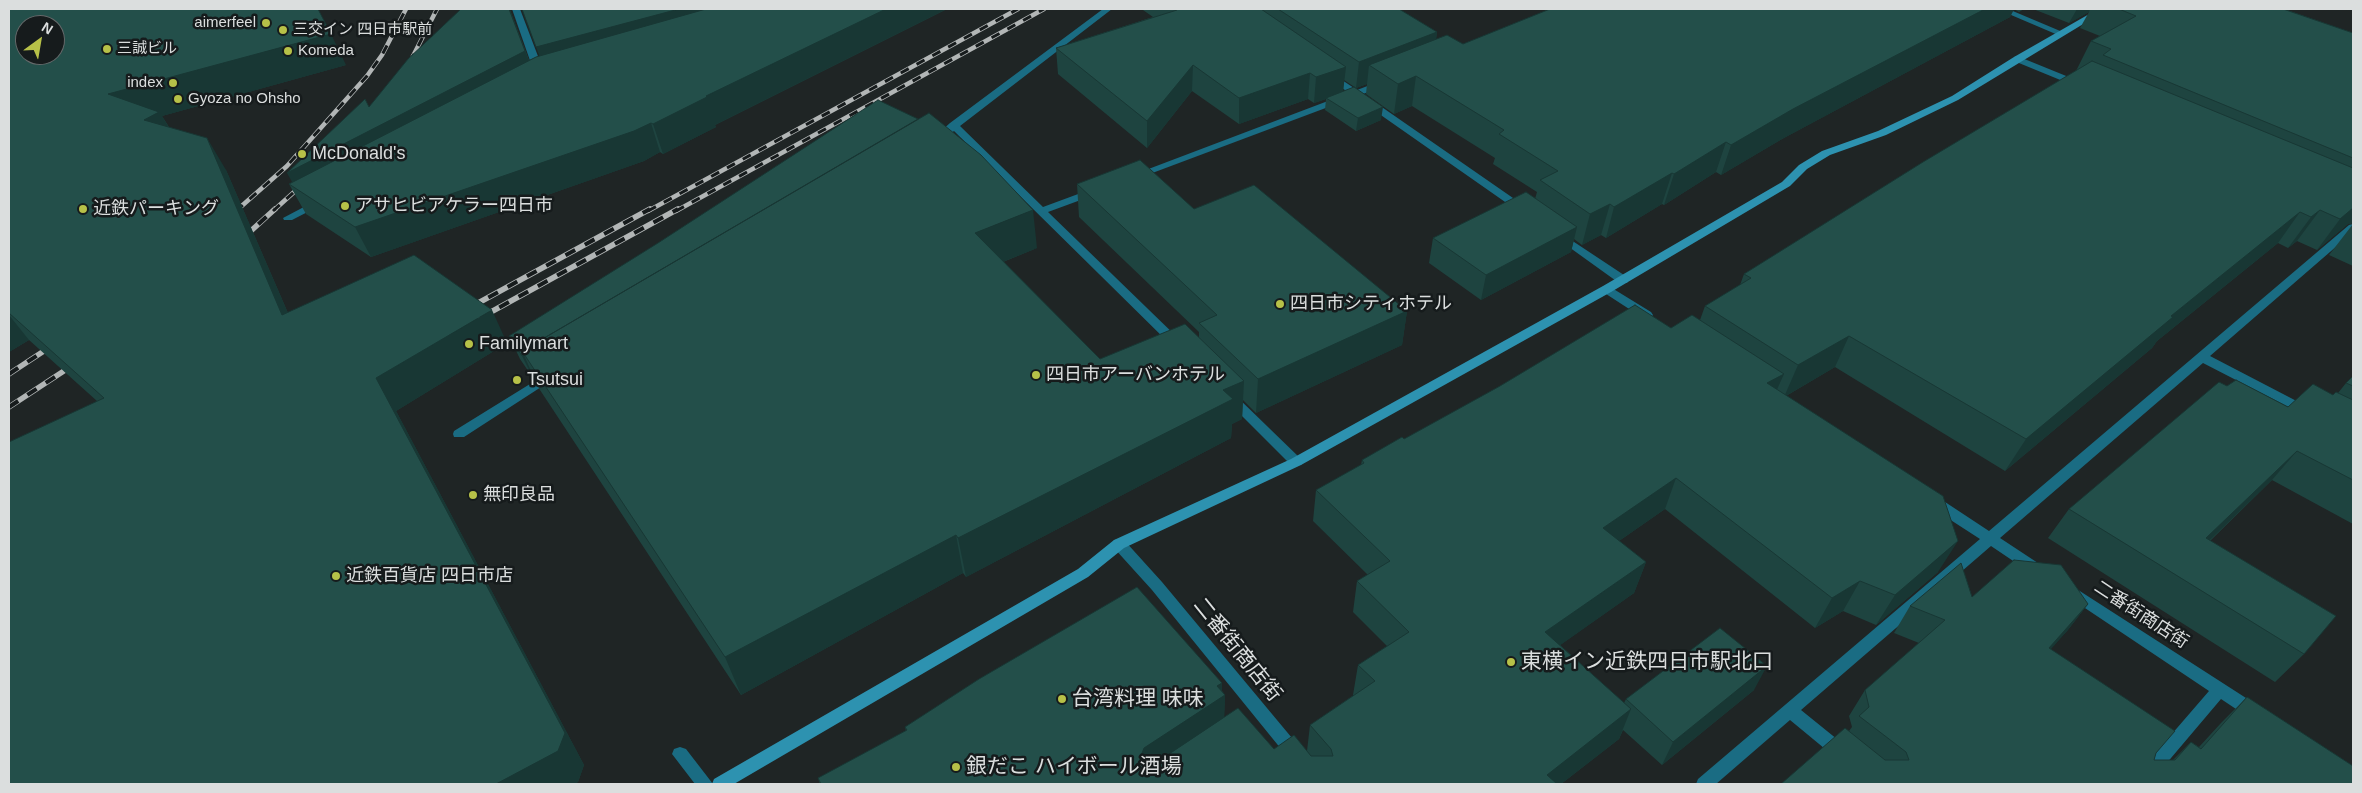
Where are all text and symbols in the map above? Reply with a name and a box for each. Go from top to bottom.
place label: aimerfeel [194,14,256,32]
north arrow [15,15,65,65]
marker: aimerfeel [260,17,272,29]
text: N [39,19,56,38]
place label: 三交イン 四日市駅前 [293,21,432,39]
marker: 三交イン 四日市駅前 [277,24,289,36]
place label: 三誠ビル [117,40,177,58]
place label: Komeda [298,42,354,60]
marker: 三誠ビル [101,43,113,55]
marker: Komeda [282,45,294,57]
place label: index [127,74,163,92]
marker: index [167,77,179,89]
place label: Gyoza no Ohsho [188,90,301,108]
marker: Gyoza no Ohsho [172,93,184,105]
place label: McDonald's [312,143,405,165]
marker: McDonald's [296,148,308,160]
place label: アサヒビアケラー四日市 [355,195,553,217]
place label: 近鉄パーキング [93,198,219,220]
marker: アサヒビアケラー四日市 [339,200,351,212]
marker: 近鉄パーキング [77,203,89,215]
place label: 四日市シティホテル [1290,293,1452,315]
marker: 四日市シティホテル [1274,298,1286,310]
place label: Familymart [479,333,568,355]
marker: Familymart [463,338,475,350]
place label: 四日市アーバンホテル [1046,364,1225,386]
place label: Tsutsui [527,369,583,391]
marker: 四日市アーバンホテル [1030,369,1042,381]
marker: Tsutsui [511,374,523,386]
place label: 無印良品 [483,484,555,506]
marker: 無印良品 [467,489,479,501]
place label: 近鉄百貨店 四日市店 [346,565,513,587]
marker: 近鉄百貨店 四日市店 [330,570,342,582]
street label: 二番街商店街 [2090,577,2192,653]
street label: 二番街商店街 [1188,593,1286,707]
place label: 東横イン近鉄四日市駅北口 [1521,649,1773,675]
marker: 東横イン近鉄四日市駅北口 [1505,656,1517,668]
place label: 台湾料理 味味 [1072,686,1204,712]
marker: 台湾料理 味味 [1056,693,1068,705]
place label: 銀だこ ハイボール酒場 [966,754,1182,780]
marker: 銀だこ ハイボール酒場 [950,761,962,773]

